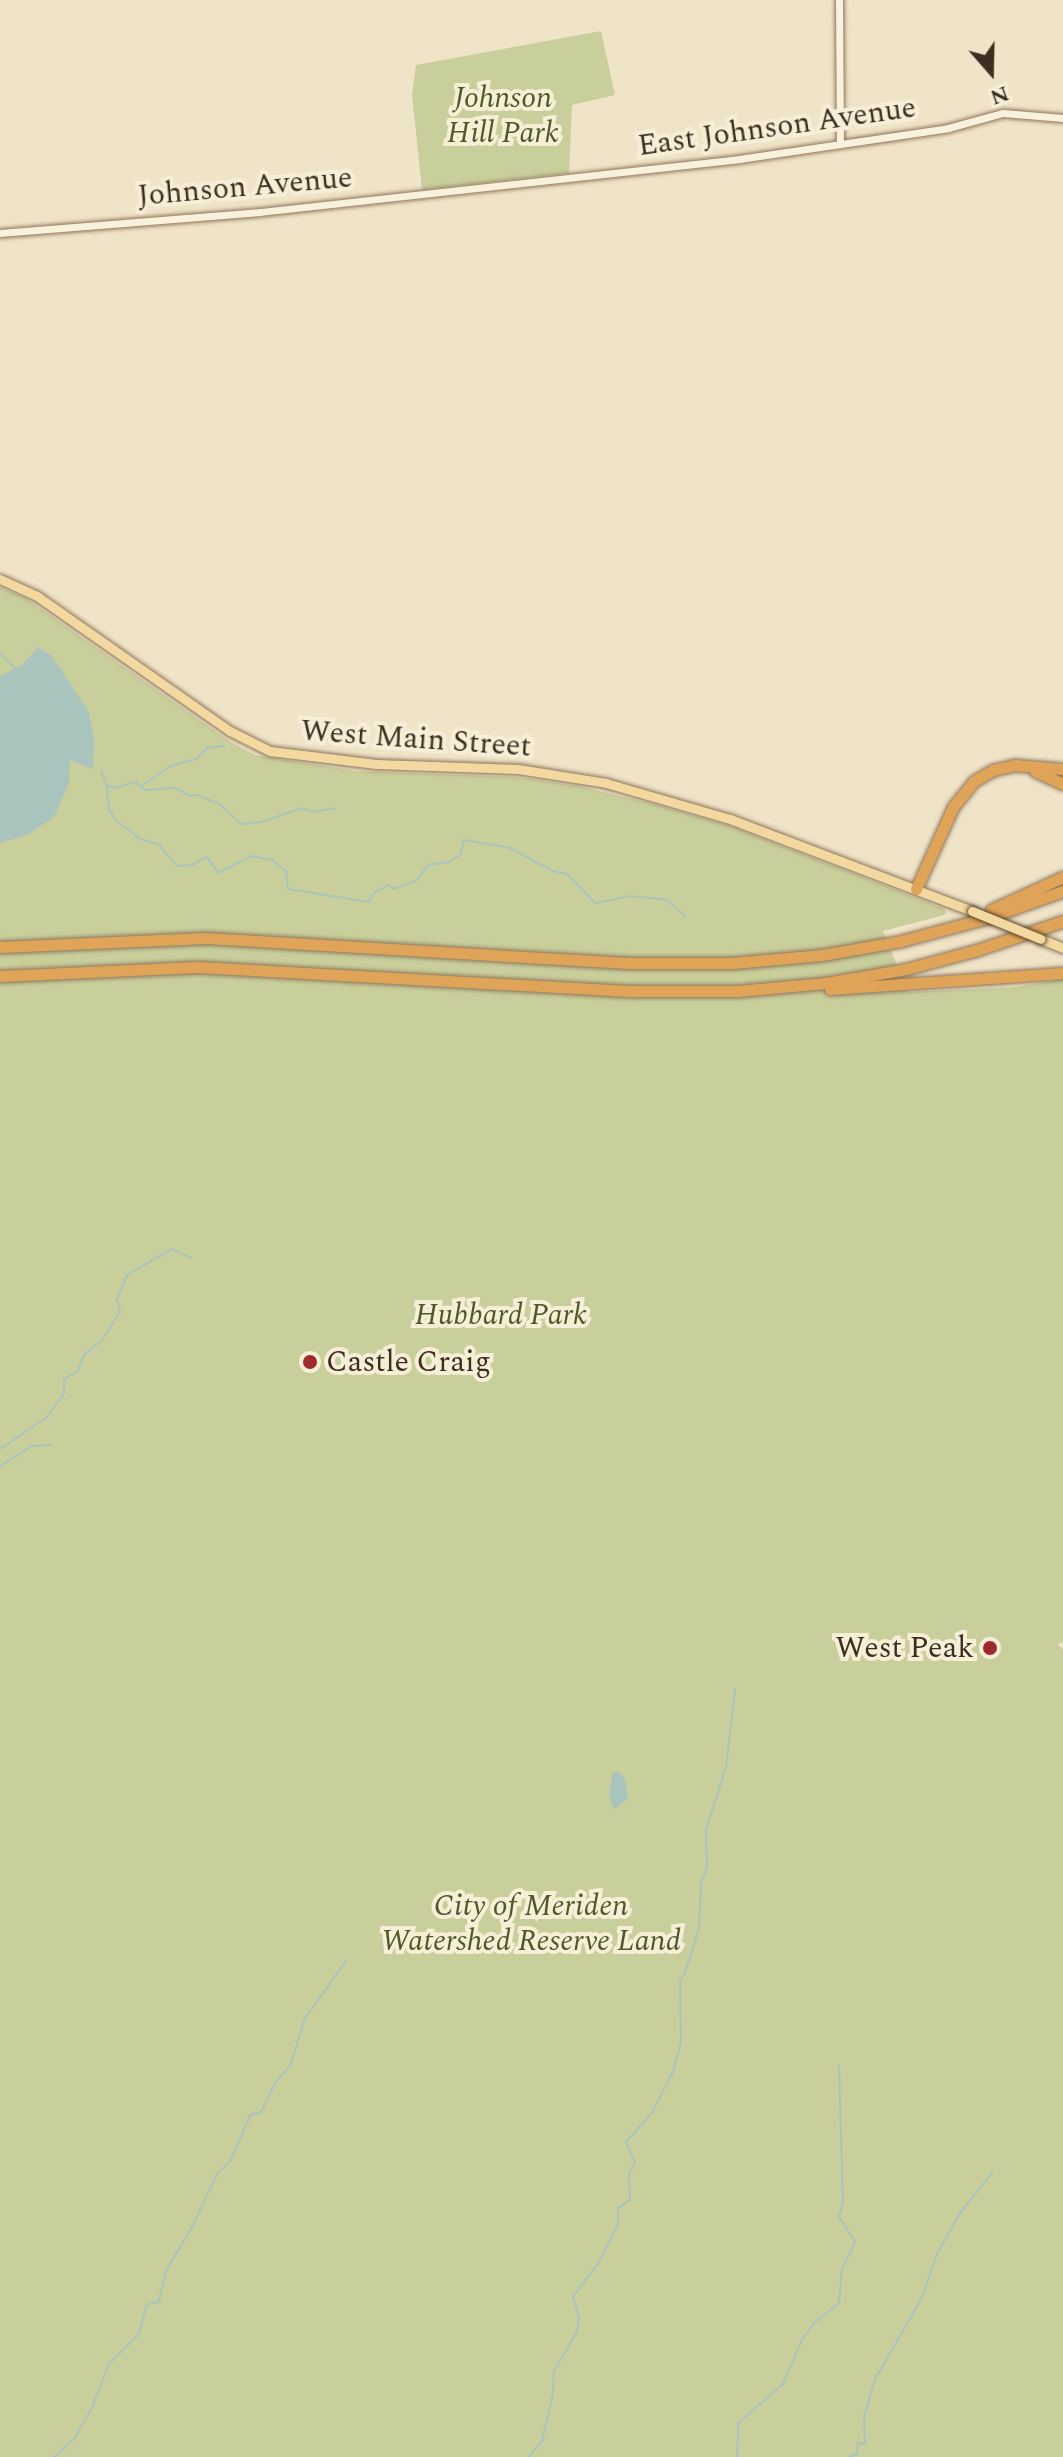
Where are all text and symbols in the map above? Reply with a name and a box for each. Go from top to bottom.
north arrow [951,32,1031,112]
text: N [985,76,1013,114]
park label: Johnson Hill Park [447,80,559,150]
street label: East Johnson Avenue [636,90,918,164]
street label: Johnson Avenue [136,160,354,214]
street label: West Main Street [300,713,532,765]
park label: Hubbard Park [415,1297,587,1333]
place label: Castle Craig [326,1344,491,1380]
marker: Castle Craig [301,1353,319,1371]
place label: West Peak [835,1630,974,1666]
marker: West Peak [981,1639,999,1657]
park label: City of Meriden Watershed Reserve Land [381,1888,681,1958]

